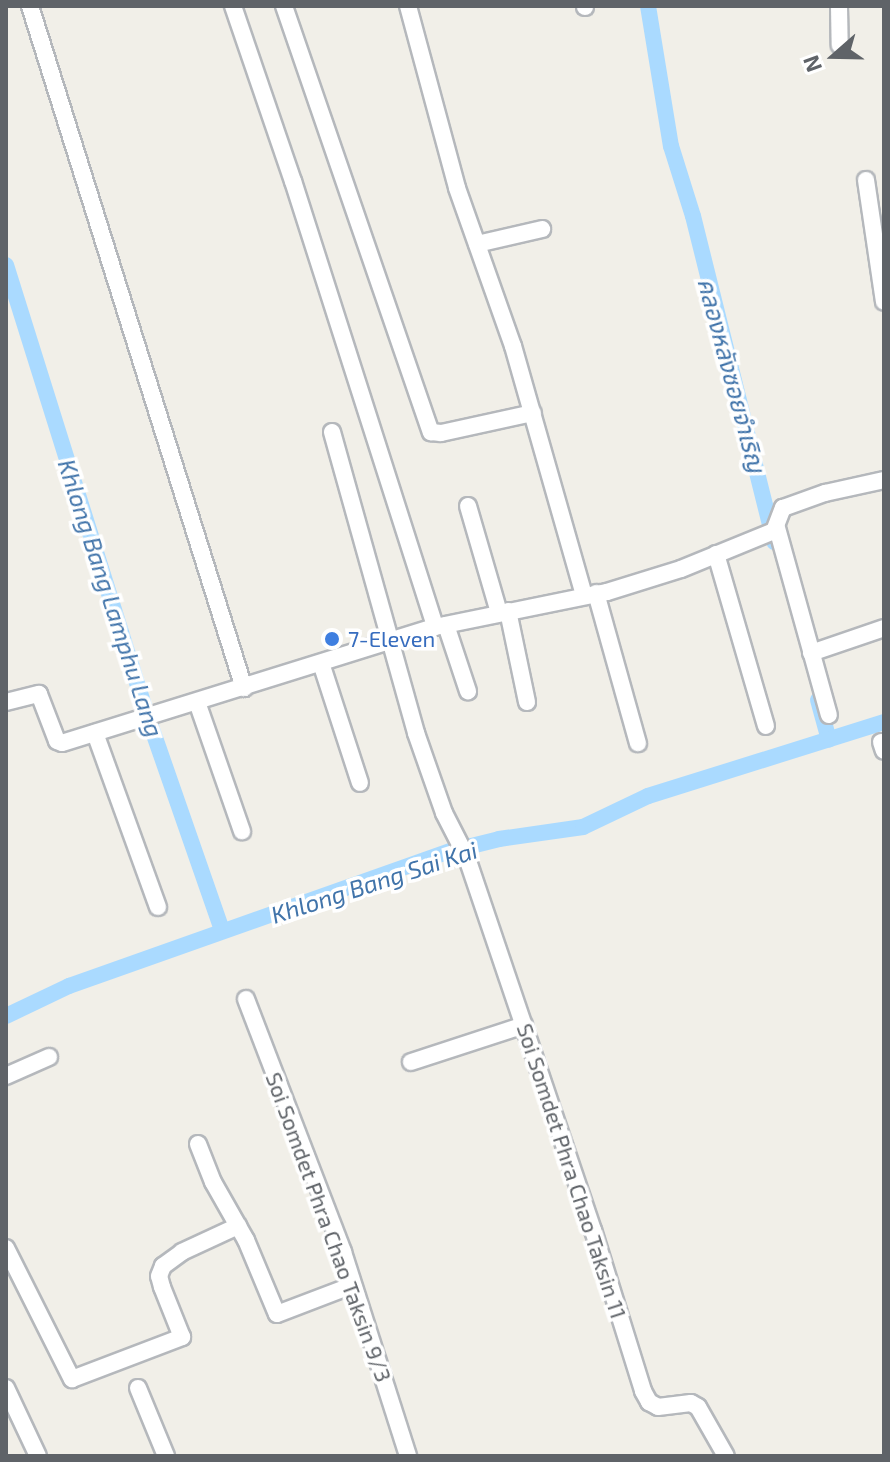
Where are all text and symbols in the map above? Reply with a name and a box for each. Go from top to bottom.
north arrow [794,16,874,96]
text: N [797,52,826,76]
water label: คลองหลังซอยจำเริญ [692,275,772,475]
water label: Khlong Bang Lamphu Lang [52,455,170,741]
place label: 7-Eleven [348,626,435,652]
marker: 7-Eleven [323,630,341,648]
water label: Khlong Bang Sai Kai [267,835,481,929]
street label: Soi Somdet Phra Chao Taksin 11 [512,1020,632,1322]
street label: Soi Somdet Phra Chao Taksin 9/3 [261,1068,397,1386]

